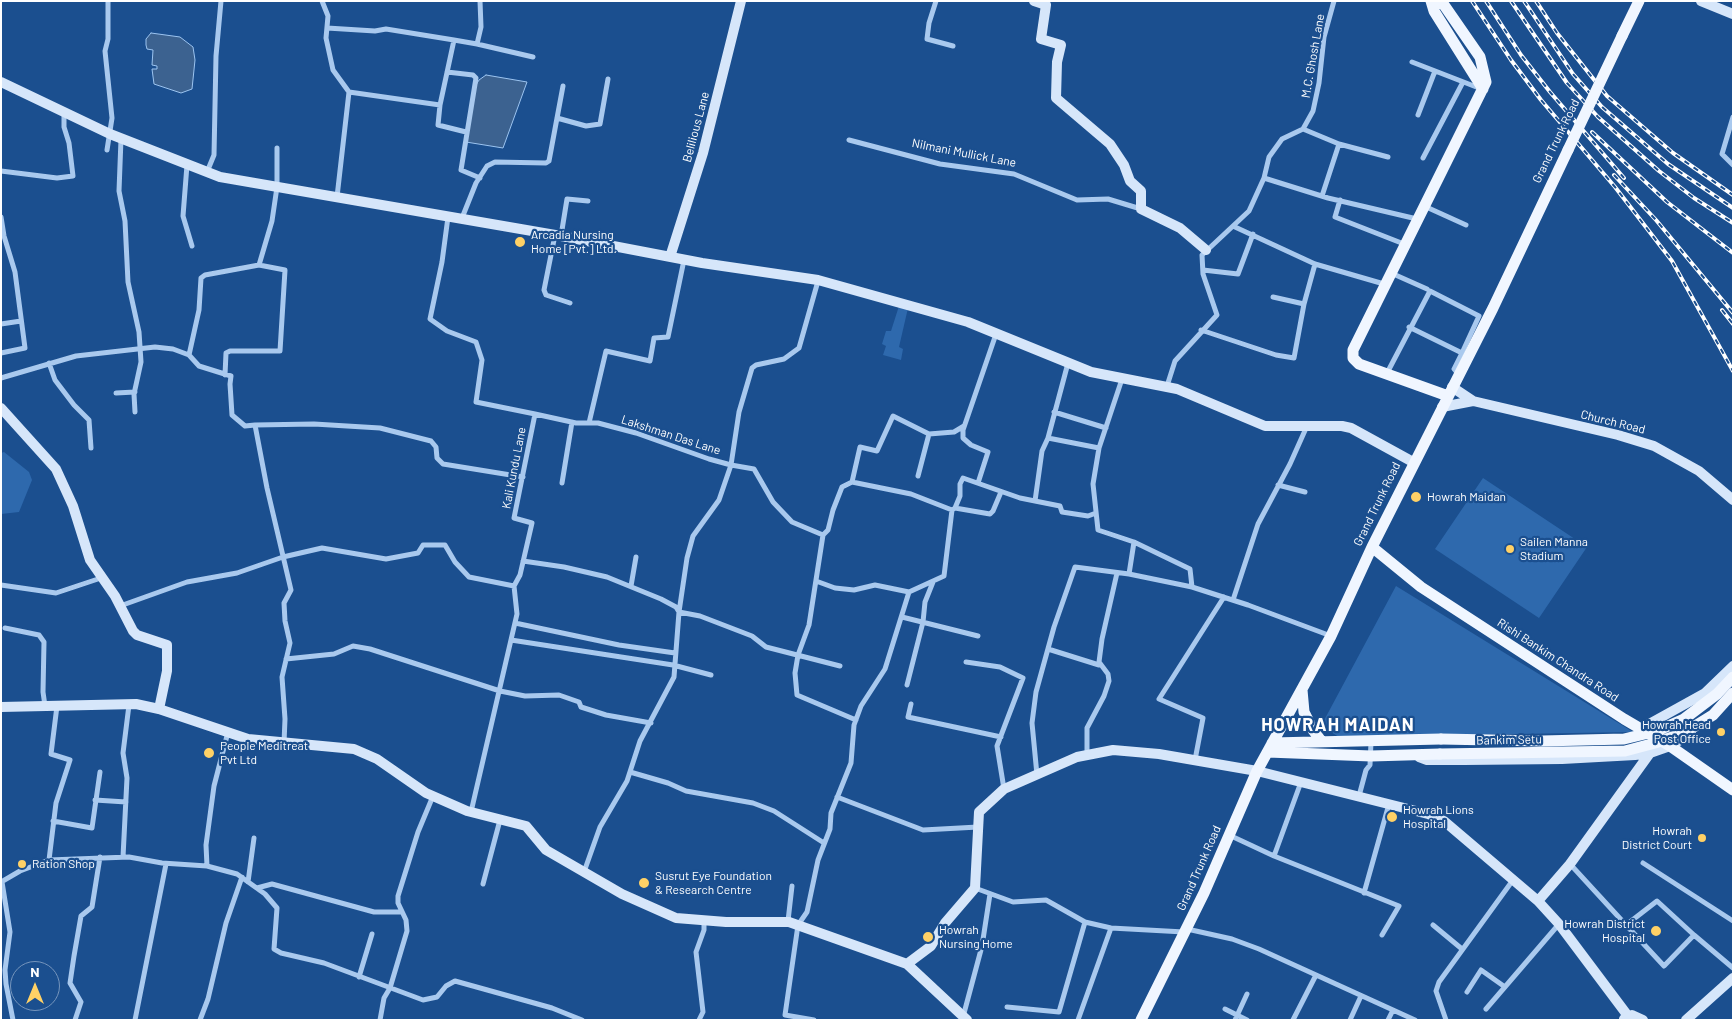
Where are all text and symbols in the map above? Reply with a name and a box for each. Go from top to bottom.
street label: M.C. Ghosh Lane [1298,13,1328,99]
street label: Belilious Lane [680,90,712,164]
street label: Grand Trunk Road [1529,97,1583,185]
street label: Nilmani Mullick Lane [911,136,1017,170]
place label: Arcadia Nursing Home [Pvt.] Ltd. [531,228,617,256]
marker: Arcadia Nursing Home [Pvt.] Ltd. [513,235,527,249]
street label: Church Road [1579,407,1647,437]
street label: Lakshman Das Lane [620,412,722,458]
street label: Kali Kundu Lane [499,426,529,510]
street label: Grand Trunk Road [1350,460,1404,548]
marker: Howrah Maidan [1409,490,1423,504]
place label: Howrah Maidan [1427,490,1506,504]
place label: Sailen Manna Stadium [1520,535,1588,563]
marker: Sailen Manna Stadium [1504,543,1516,555]
street label: Rishi Bankim Chandra Road [1495,615,1621,705]
district label: HOWRAH MAIDAN [1260,714,1416,736]
place label: Howrah Head Post Office [1642,718,1711,746]
marker: Howrah Head Post Office [1715,726,1727,738]
street label: Bankim Setu [1476,732,1542,748]
place label: People Meditreat Pvt Ltd [220,739,308,767]
marker: People Meditreat Pvt Ltd [202,746,216,760]
place label: Howrah Lions Hospital [1403,803,1474,831]
marker: Howrah Lions Hospital [1385,810,1399,824]
street label: Grand Trunk Road [1174,823,1224,913]
place label: Howrah District Court [1622,824,1692,852]
marker: Howrah District Court [1696,832,1708,844]
place label: Ration Shop [32,857,95,871]
marker: Ration Shop [16,858,28,870]
place label: Susrut Eye Foundation & Research Centre [655,869,772,897]
marker: Susrut Eye Foundation & Research Centre [637,876,651,890]
place label: Howrah District Hospital [1564,917,1645,945]
place label: Howrah Nursing Home [939,923,1013,951]
marker: Howrah District Hospital [1649,924,1663,938]
marker: Howrah Nursing Home [921,930,935,944]
north arrow [10,961,60,1011]
text: N [30,963,40,980]

